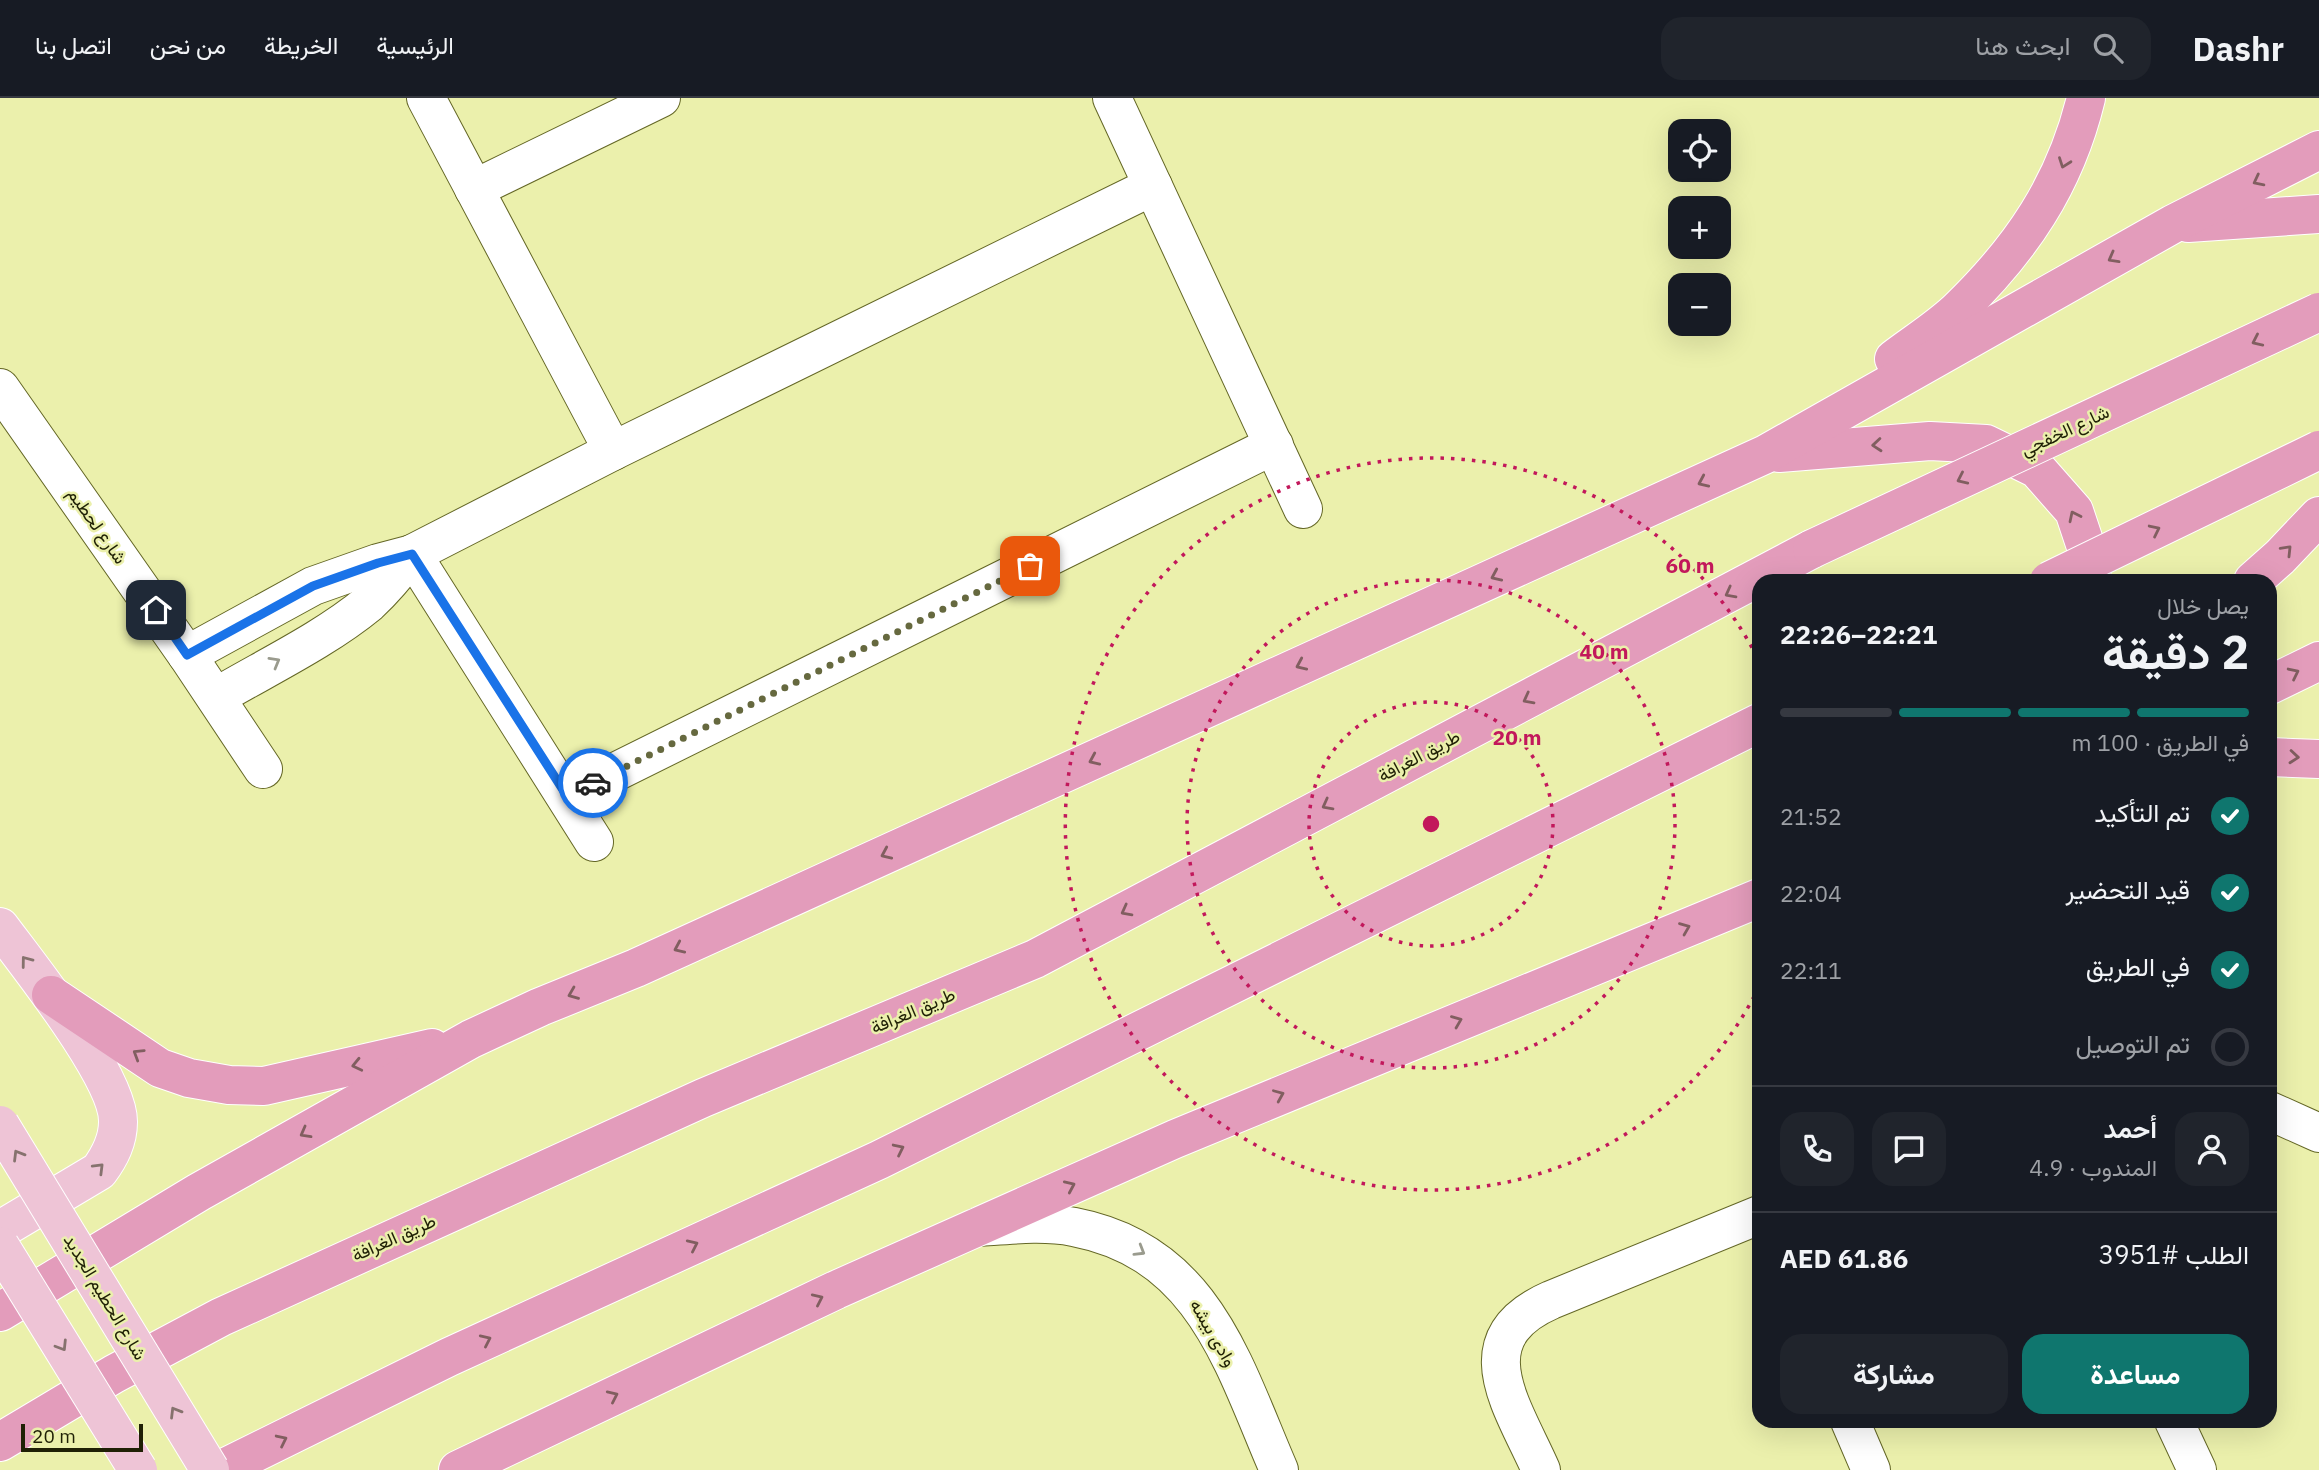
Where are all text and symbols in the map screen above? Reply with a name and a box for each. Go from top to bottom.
search box [1661,17,2151,80]
text: Dashr [2193,27,2284,70]
text: ابحث هنا [1975,28,2071,62]
text: اتصل بنا [35,29,112,61]
text: من نحن [150,29,226,61]
text: الخريطة [264,29,338,61]
text: الرئيسية [376,29,454,61]
icon: search [2089,29,2127,67]
map controls [1668,119,1731,336]
button: locate [1668,119,1731,182]
one-way arrow [2058,156,2072,168]
one-way arrow [2253,172,2265,186]
button: + [1668,196,1731,259]
one-way arrow [2108,250,2121,263]
button: − [1668,273,1731,336]
one-way arrow [2252,333,2264,347]
street label: شارع الخفجي [2017,400,2114,465]
one-way arrow [1871,437,1882,452]
one-way arrow [1957,471,1969,485]
one-way arrow [1698,474,1711,488]
street label: شارع لحطيم [62,483,132,569]
one-way arrow [2069,511,2083,523]
one-way arrow [2148,524,2160,538]
pin [1000,536,1060,596]
one-way arrow [2278,545,2291,558]
icon: bag [1011,547,1049,585]
text: 60 m [1666,551,1714,579]
one-way arrow [1491,568,1504,582]
pin [126,580,186,640]
one-way arrow [1724,584,1737,598]
text: يصل خلال [2157,590,2249,620]
icon: home [137,591,175,629]
text: 22:21–22:26 [1780,617,1937,651]
text: 2 دقيقة [2102,622,2249,682]
text: 40 m [1580,637,1628,665]
one-way arrow [268,657,281,670]
one-way arrow [1295,657,1308,671]
one-way arrow [2287,667,2299,681]
one-way arrow [1523,690,1536,704]
text: 20 m [1493,723,1541,751]
street label: طريق الغرافة [1374,724,1464,787]
text: في الطريق · 100 m [2072,727,2249,757]
courier [558,748,628,818]
one-way arrow [2289,749,2300,764]
one-way arrow [1088,752,1101,766]
icon: car [574,764,612,802]
text: تم التأكيد [2094,795,2190,829]
one-way arrow [1322,797,1334,810]
icon: check [2211,797,2249,835]
text: 21:52 [1780,801,1842,831]
centre of rings [1419,812,1443,836]
one-way arrow [881,846,894,860]
text: قيد التحضير [2065,872,2190,906]
icon: check [2211,874,2249,912]
text: 22:04 [1780,878,1842,908]
one-way arrow [1121,903,1133,916]
one-way arrow [1678,922,1690,936]
one-way arrow [674,940,687,954]
text: في الطريق [2086,949,2190,983]
icon: check [2211,951,2249,989]
text: 22:11 [1780,955,1842,985]
one-way arrow [21,957,34,969]
street label: طريق الغرافة [867,982,959,1039]
one-way arrow [568,985,580,999]
one-way arrow [1450,1016,1462,1030]
text: تم التوصيل [2076,1026,2190,1060]
one-way arrow [132,1050,145,1063]
one-way arrow [351,1057,363,1071]
one-way arrow [1272,1089,1284,1103]
text: أحمد [2104,1111,2157,1145]
button: phone [1780,1112,1854,1186]
button: chat [1872,1112,1946,1186]
button: person [2175,1112,2249,1186]
one-way arrow [299,1125,312,1138]
one-way arrow [892,1144,904,1158]
one-way arrow [14,1149,27,1162]
text: المندوب · 4.9 [2029,1152,2157,1182]
one-way arrow [90,1163,103,1176]
one-way arrow [1063,1180,1075,1194]
street label: طريق الغرافة [348,1209,439,1266]
street label: شارع الحطيم الجديد [58,1230,152,1364]
text: الطلب #3951 [2098,1237,2249,1271]
one-way arrow [686,1239,698,1253]
text: AED 61.86 [1780,1241,1908,1275]
one-way arrow [1132,1242,1145,1255]
one-way arrow [811,1293,823,1307]
street label: وادى بيشه [1185,1295,1242,1371]
one-way arrow [479,1334,491,1348]
button: مشاركة [1780,1334,2008,1414]
button: مساعدة [2022,1334,2249,1414]
one-way arrow [53,1338,66,1351]
one-way arrow [605,1391,618,1405]
one-way arrow [170,1406,183,1419]
scale bar [21,1421,144,1453]
text: 20 m [32,1424,76,1448]
one-way arrow [275,1434,287,1448]

